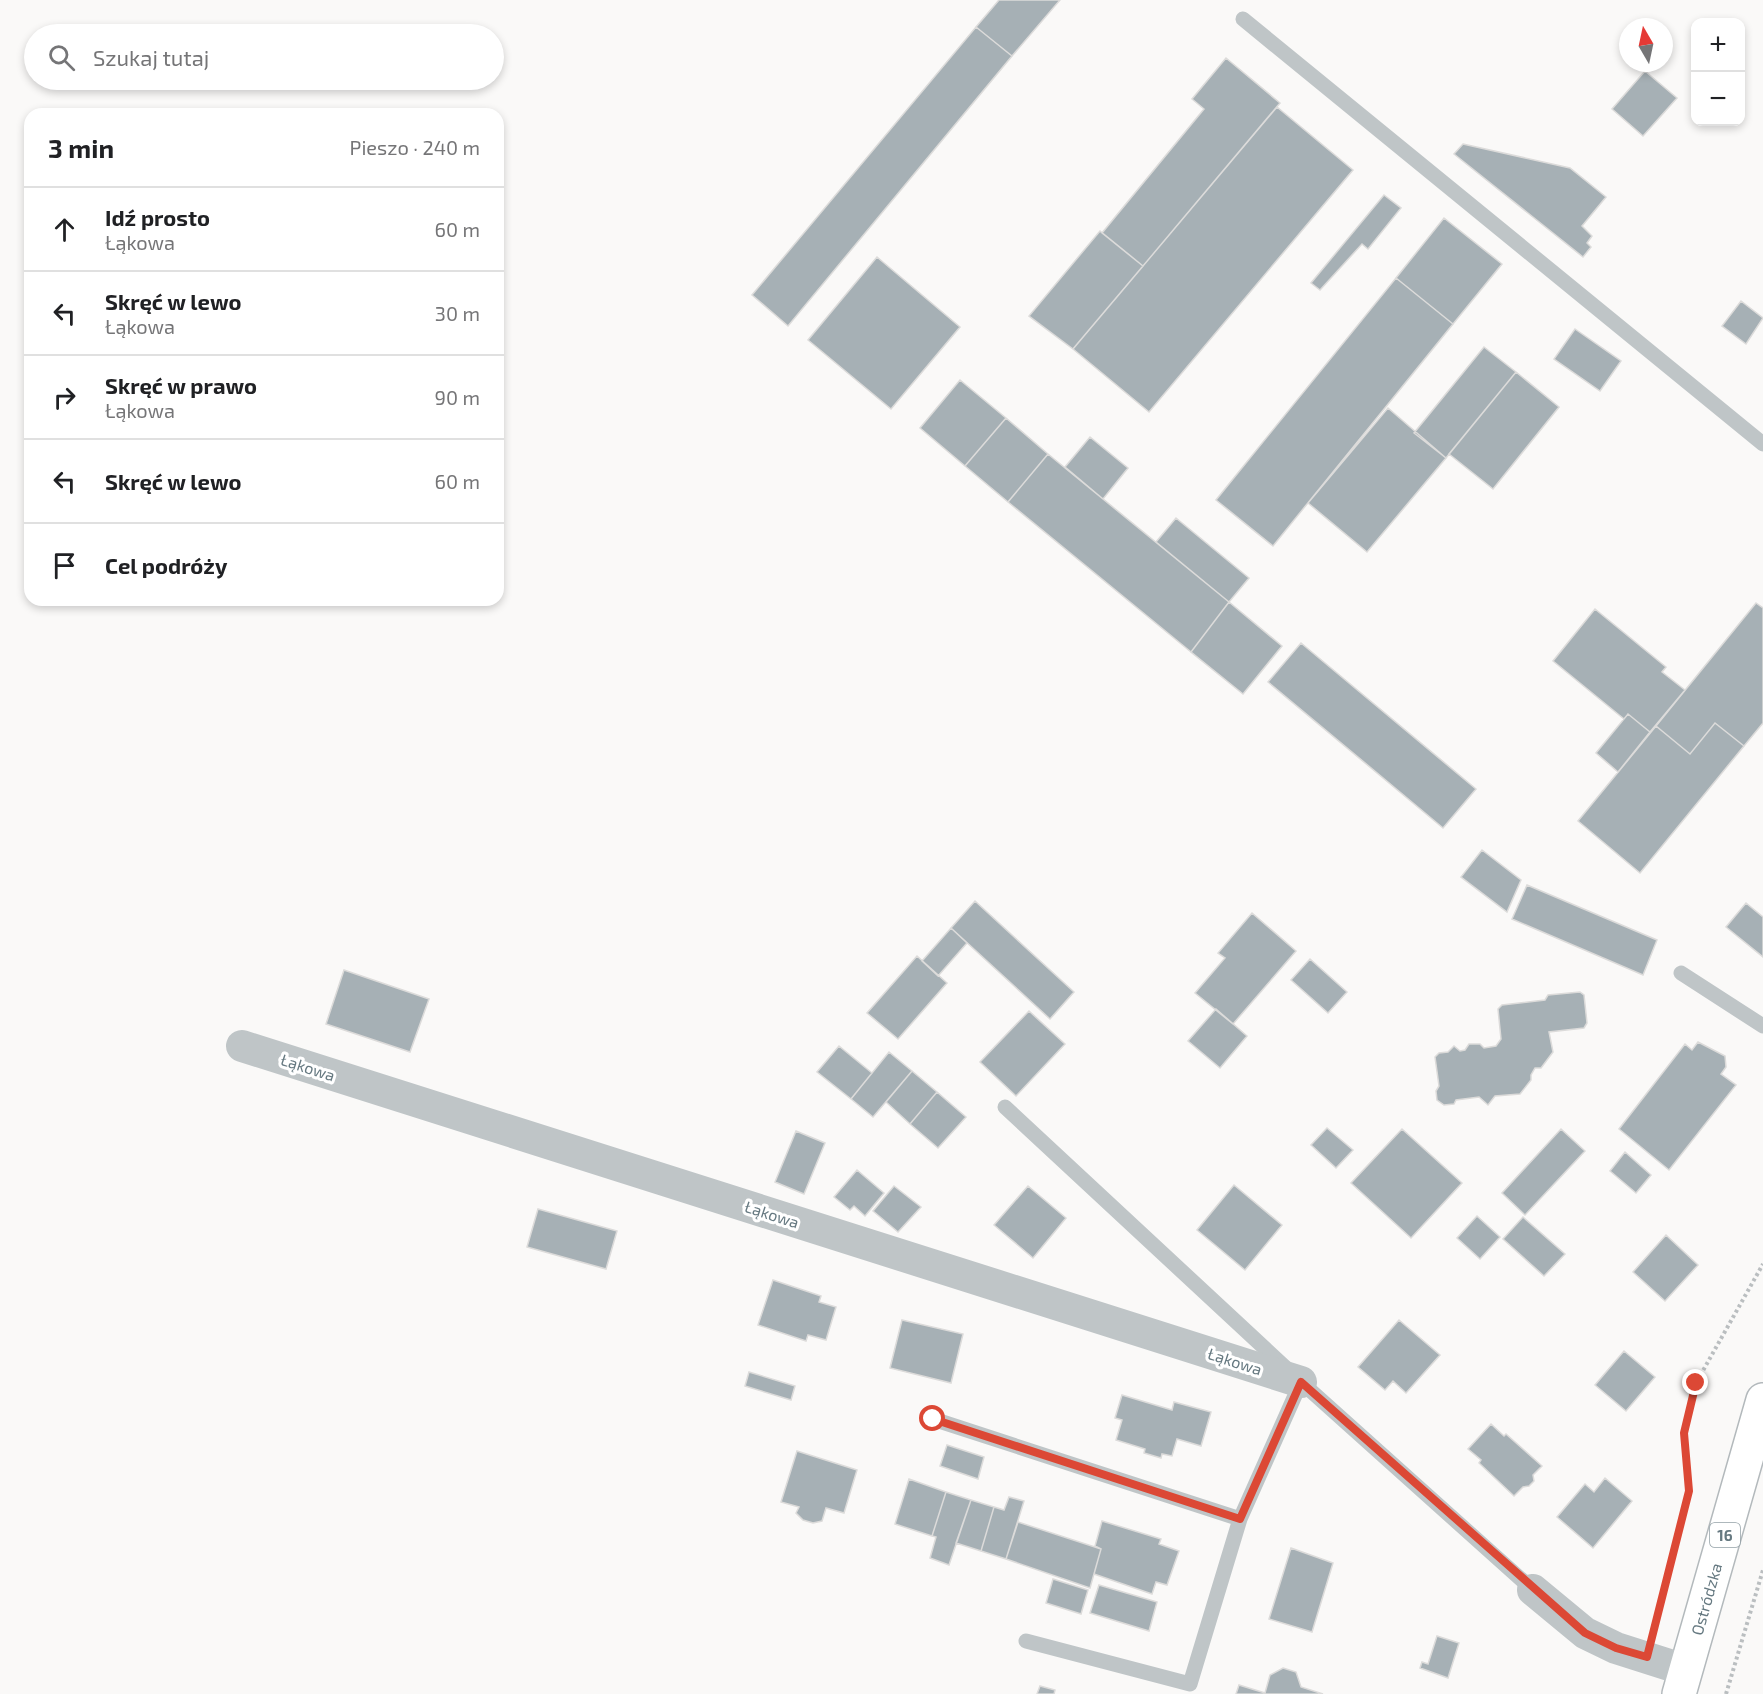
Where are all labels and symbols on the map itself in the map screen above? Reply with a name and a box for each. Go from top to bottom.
north arrow [1619,18,1673,72]
street label: Łąkowa [278,1049,338,1085]
street label: Łąkowa [742,1196,802,1232]
street label: Łąkowa [1205,1343,1265,1379]
route end [1682,1369,1708,1395]
route start [919,1405,945,1431]
road number: 16 [1710,1523,1740,1547]
street label: Ostródzka [1687,1561,1725,1637]

